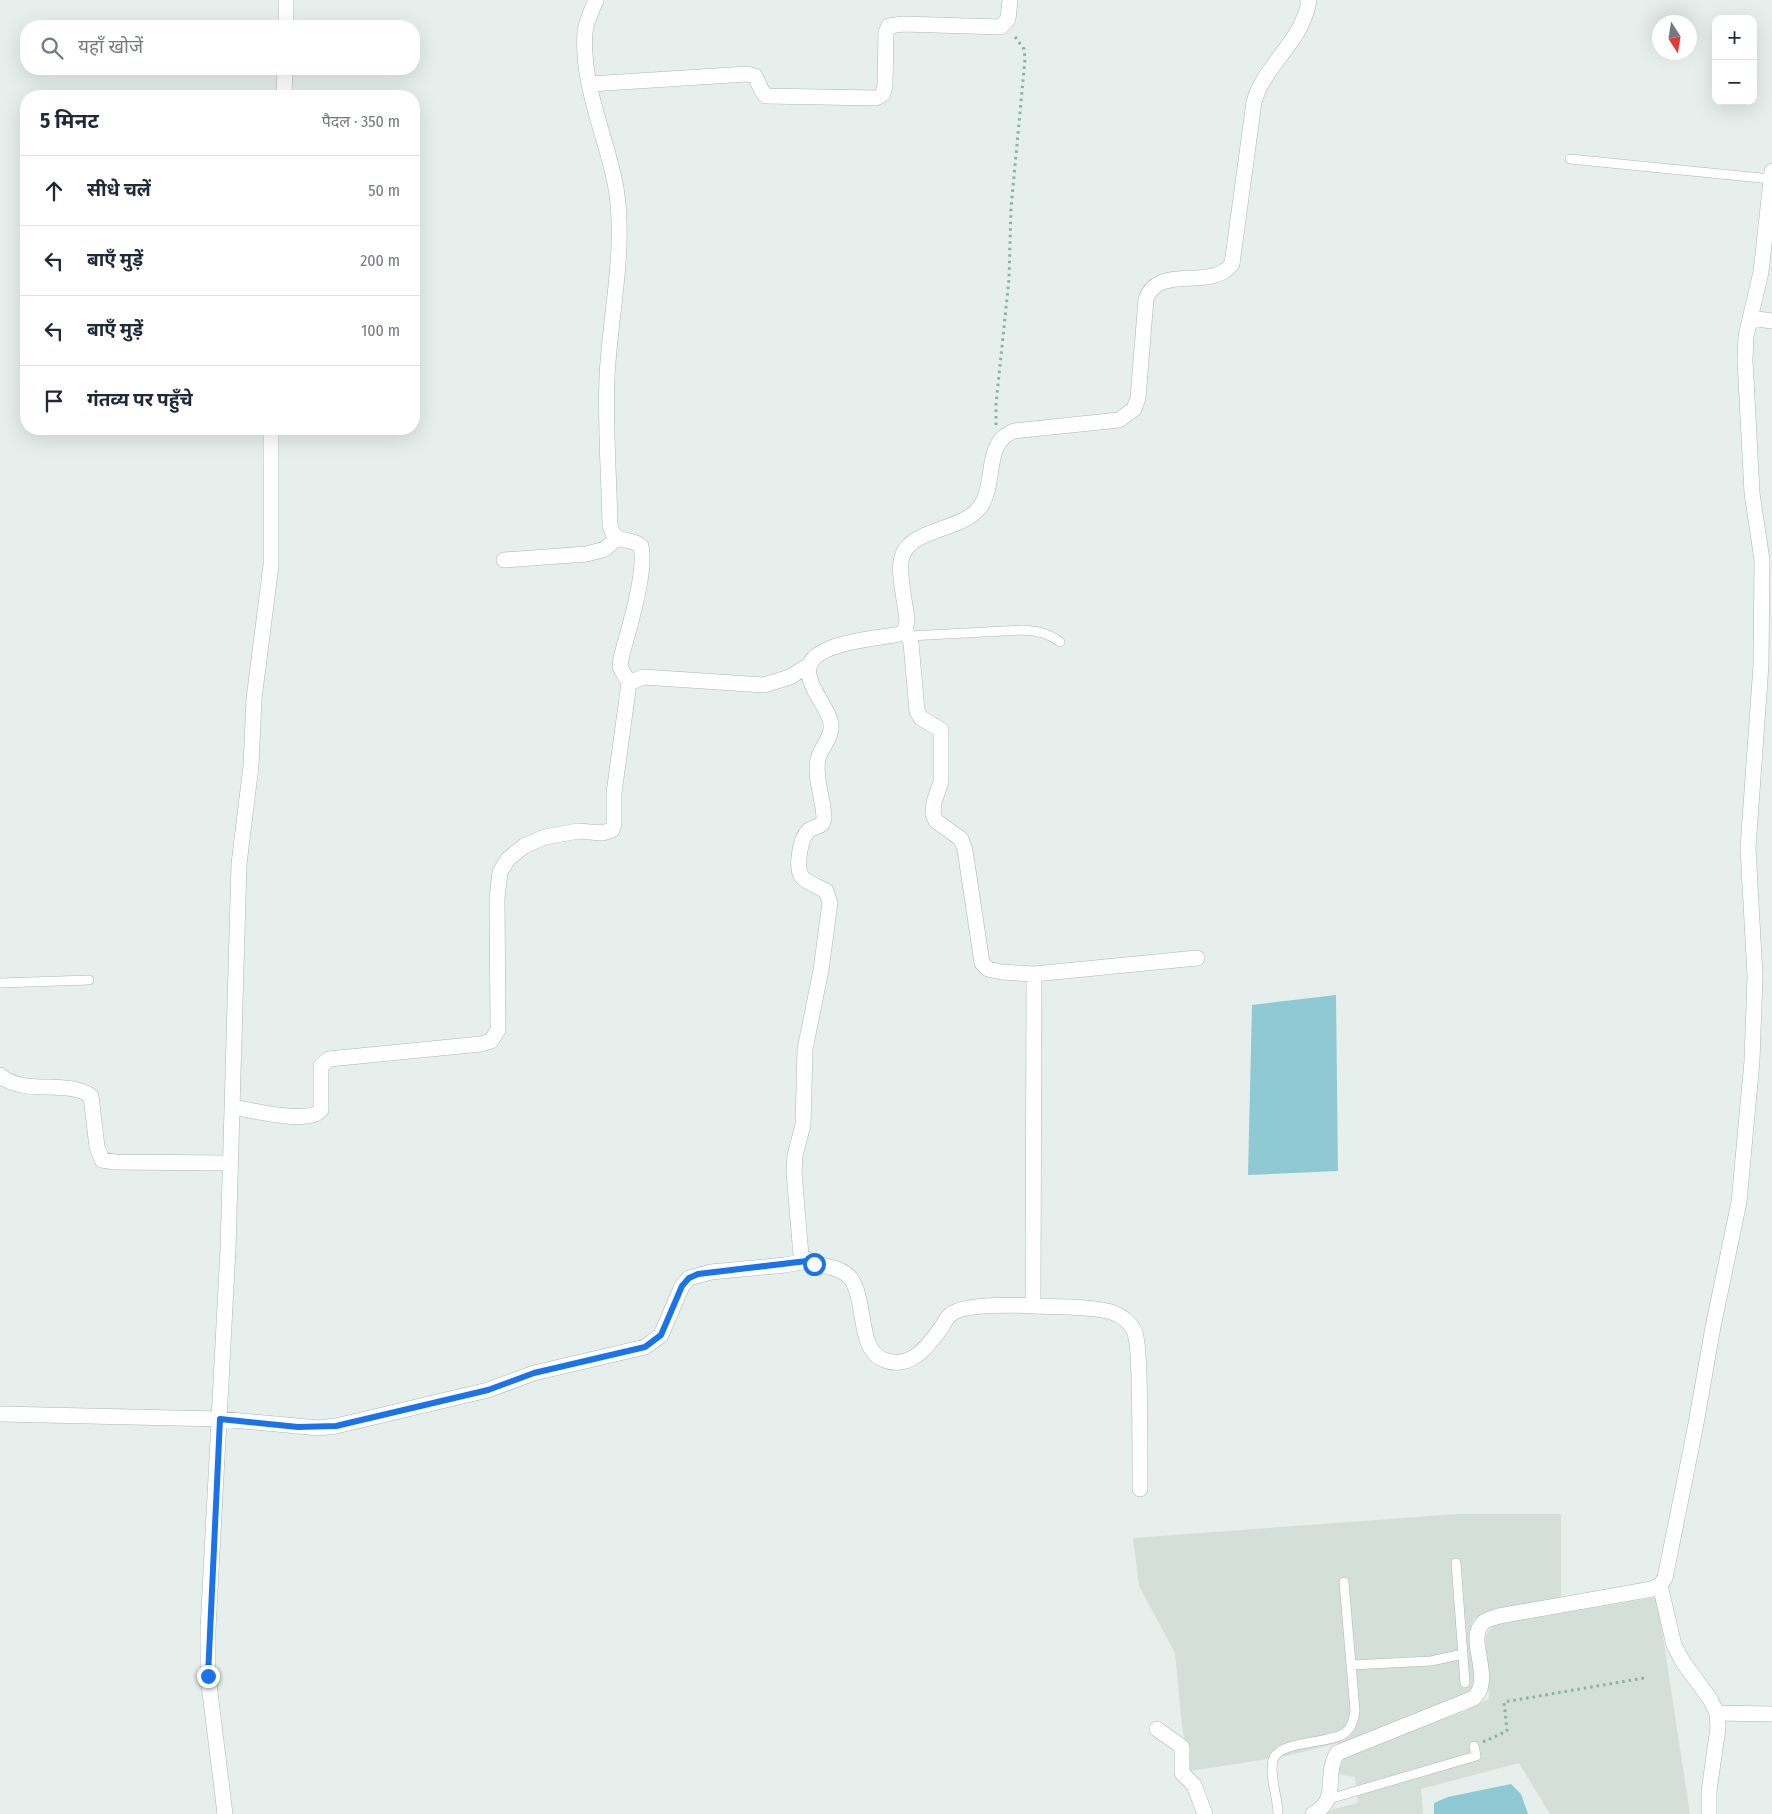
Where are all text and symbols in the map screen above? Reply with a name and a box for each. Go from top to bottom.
north arrow [1652,15,1697,60]
map controls [1712,15,1757,105]
button: + [1712,15,1757,60]
search box [20,20,420,75]
icon: search [38,34,66,62]
text: यहाँ खोजें [78,35,143,58]
button: − [1712,60,1757,105]
text: 5 मिनट [40,108,99,134]
text: पैदल · 350 m [322,112,400,131]
icon: ahead [40,177,68,205]
text: सीधे चलें [87,178,151,201]
text: 50 m [368,181,400,200]
icon: left [40,247,68,275]
text: बाएँ मुड़ें [87,248,143,271]
text: 200 m [360,251,400,270]
icon: left [40,317,68,345]
text: बाएँ मुड़ें [87,318,143,341]
text: 100 m [361,321,400,340]
icon: arrive [40,387,68,415]
text: गंतव्य पर पहुँचे [87,388,193,411]
route start [803,1253,826,1276]
route end [197,1665,220,1688]

